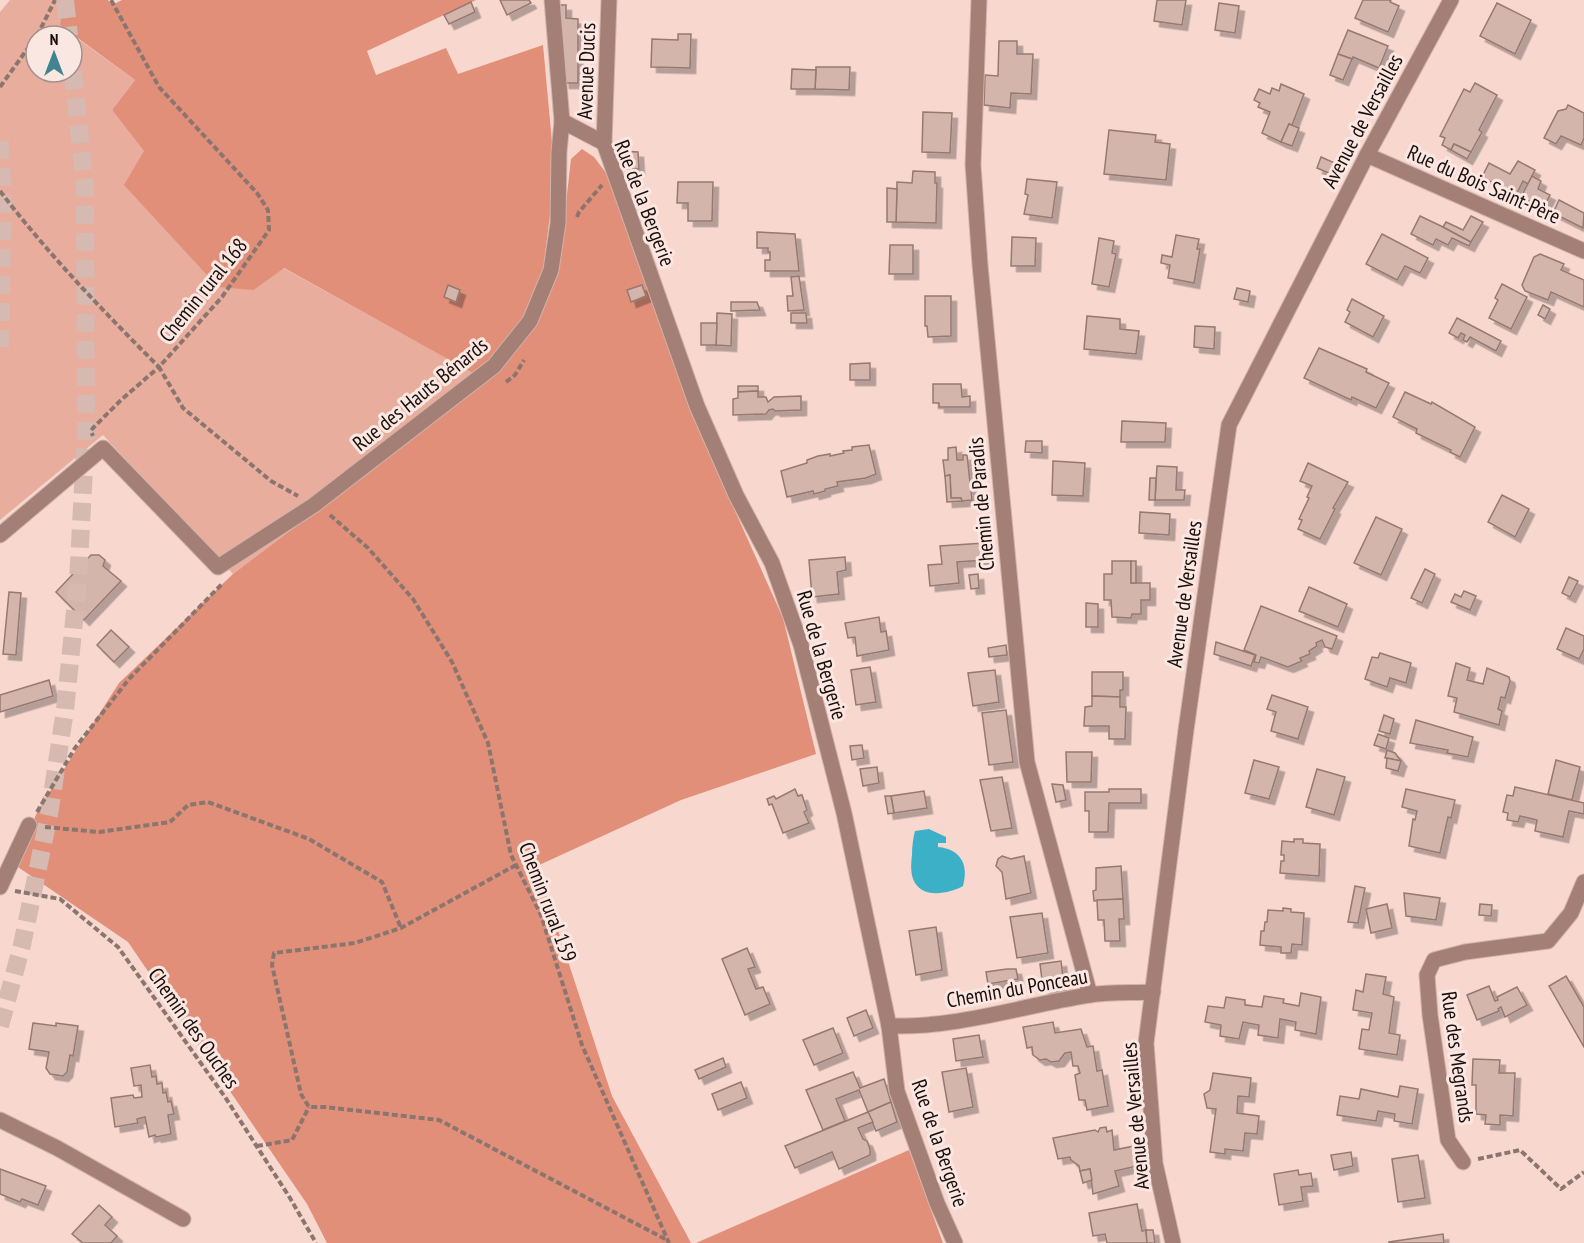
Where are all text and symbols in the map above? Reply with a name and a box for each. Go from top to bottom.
street label: Avenue Ducis [571,22,601,120]
north arrow [24,24,84,84]
text: N [50,29,58,49]
street label: Avenue de Versailles [1315,49,1409,193]
street label: Rue de la Bergerie [609,136,681,270]
street label: Rue du Bois Saint-Père [1403,138,1565,230]
street label: Chemin rural 168 [153,232,253,348]
street label: Rue des Hauts Bénards [347,331,493,457]
street label: Chemin de Paradis [962,436,1000,572]
street label: Avenue de Versailles [1160,519,1208,669]
street label: Rue de la Bergerie [791,587,853,723]
street label: Chemin rural 159 [513,838,583,966]
street label: Chemin des Ouches [142,962,246,1094]
street label: Chemin du Ponceau [944,962,1090,1014]
street label: Rue des Megrands [1435,990,1481,1124]
street label: Avenue de Versailles [1115,1041,1155,1191]
street label: Rue de la Bergerie [906,1076,974,1210]

